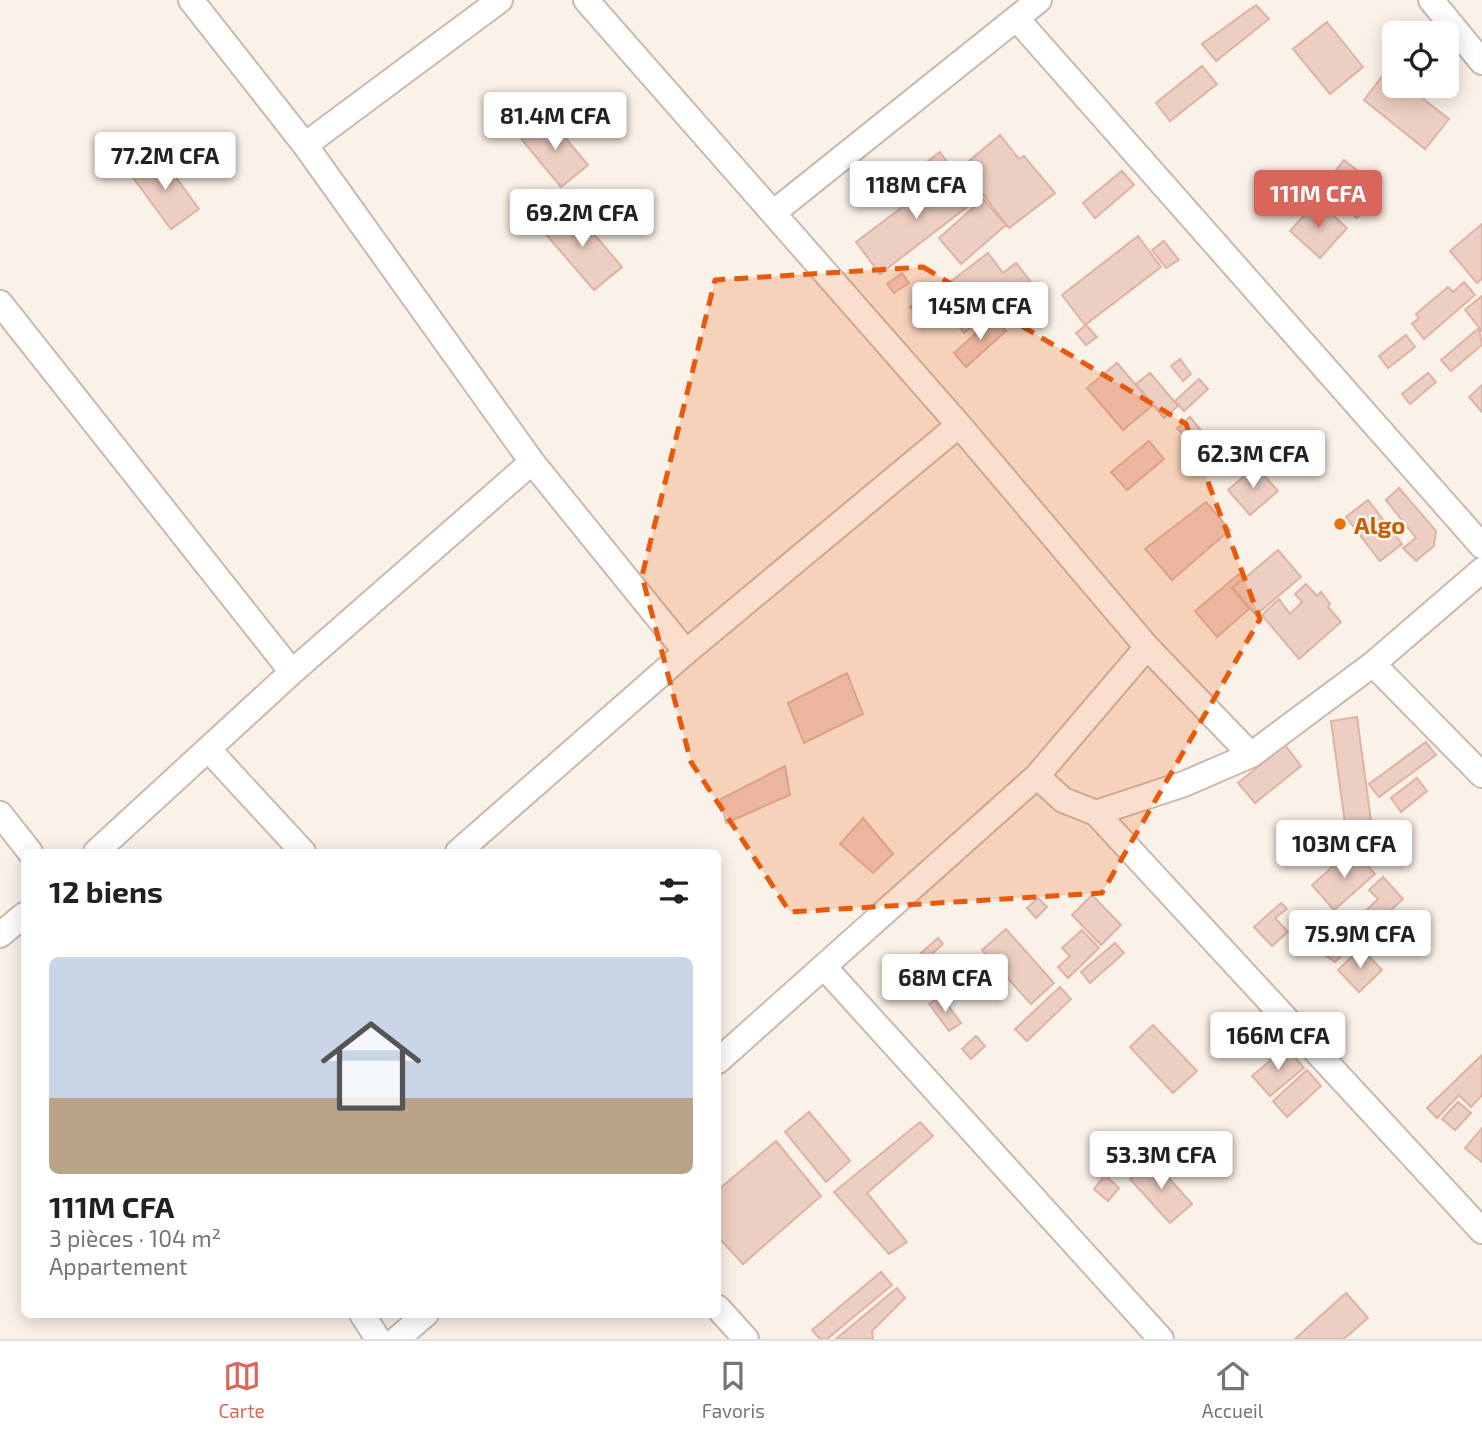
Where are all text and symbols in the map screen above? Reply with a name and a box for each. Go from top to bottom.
map controls [1382,21,1459,98]
button: locate [1382,21,1459,98]
pin: 81.4M CFA [475,92,635,152]
text: 81.4M CFA [500,101,610,129]
pin: 77.2M CFA [85,132,245,192]
text: 77.2M CFA [111,141,219,169]
pin: 118M CFA [844,162,988,221]
text: 118M CFA [866,170,966,198]
pin: 111M CFA [1246,170,1390,230]
text: 111M CFA [1270,179,1366,207]
pin: 69.2M CFA [502,190,662,249]
text: 69.2M CFA [526,198,638,226]
pin: 145M CFA [908,282,1052,342]
text: 145M CFA [928,291,1032,319]
pin: 62.3M CFA [1173,430,1333,490]
text: 62.3M CFA [1197,439,1309,467]
place label: Algo [1354,510,1406,539]
marker: Algo [1332,516,1348,532]
pin: 103M CFA [1272,820,1416,880]
text: 103M CFA [1292,829,1396,857]
icon: filters [655,872,693,910]
text: 12 biens [49,873,163,909]
pin: 75.9M CFA [1280,911,1440,970]
text: 75.9M CFA [1305,919,1415,947]
pin: 68M CFA [880,954,1010,1014]
text: 68M CFA [898,963,992,991]
icon: home [308,1003,434,1129]
pin: 166M CFA [1206,1012,1350,1072]
text: 166M CFA [1226,1021,1330,1049]
pin: 53.3M CFA [1081,1132,1241,1191]
text: 53.3M CFA [1106,1140,1216,1168]
text: 111M CFA [49,1188,174,1224]
text: 3 pièces · 104 m² [49,1224,221,1252]
text: Appartement [49,1252,188,1280]
tab: Carte [219,1357,265,1422]
tab: Favoris [702,1357,765,1422]
tab: Accueil [1202,1357,1263,1422]

